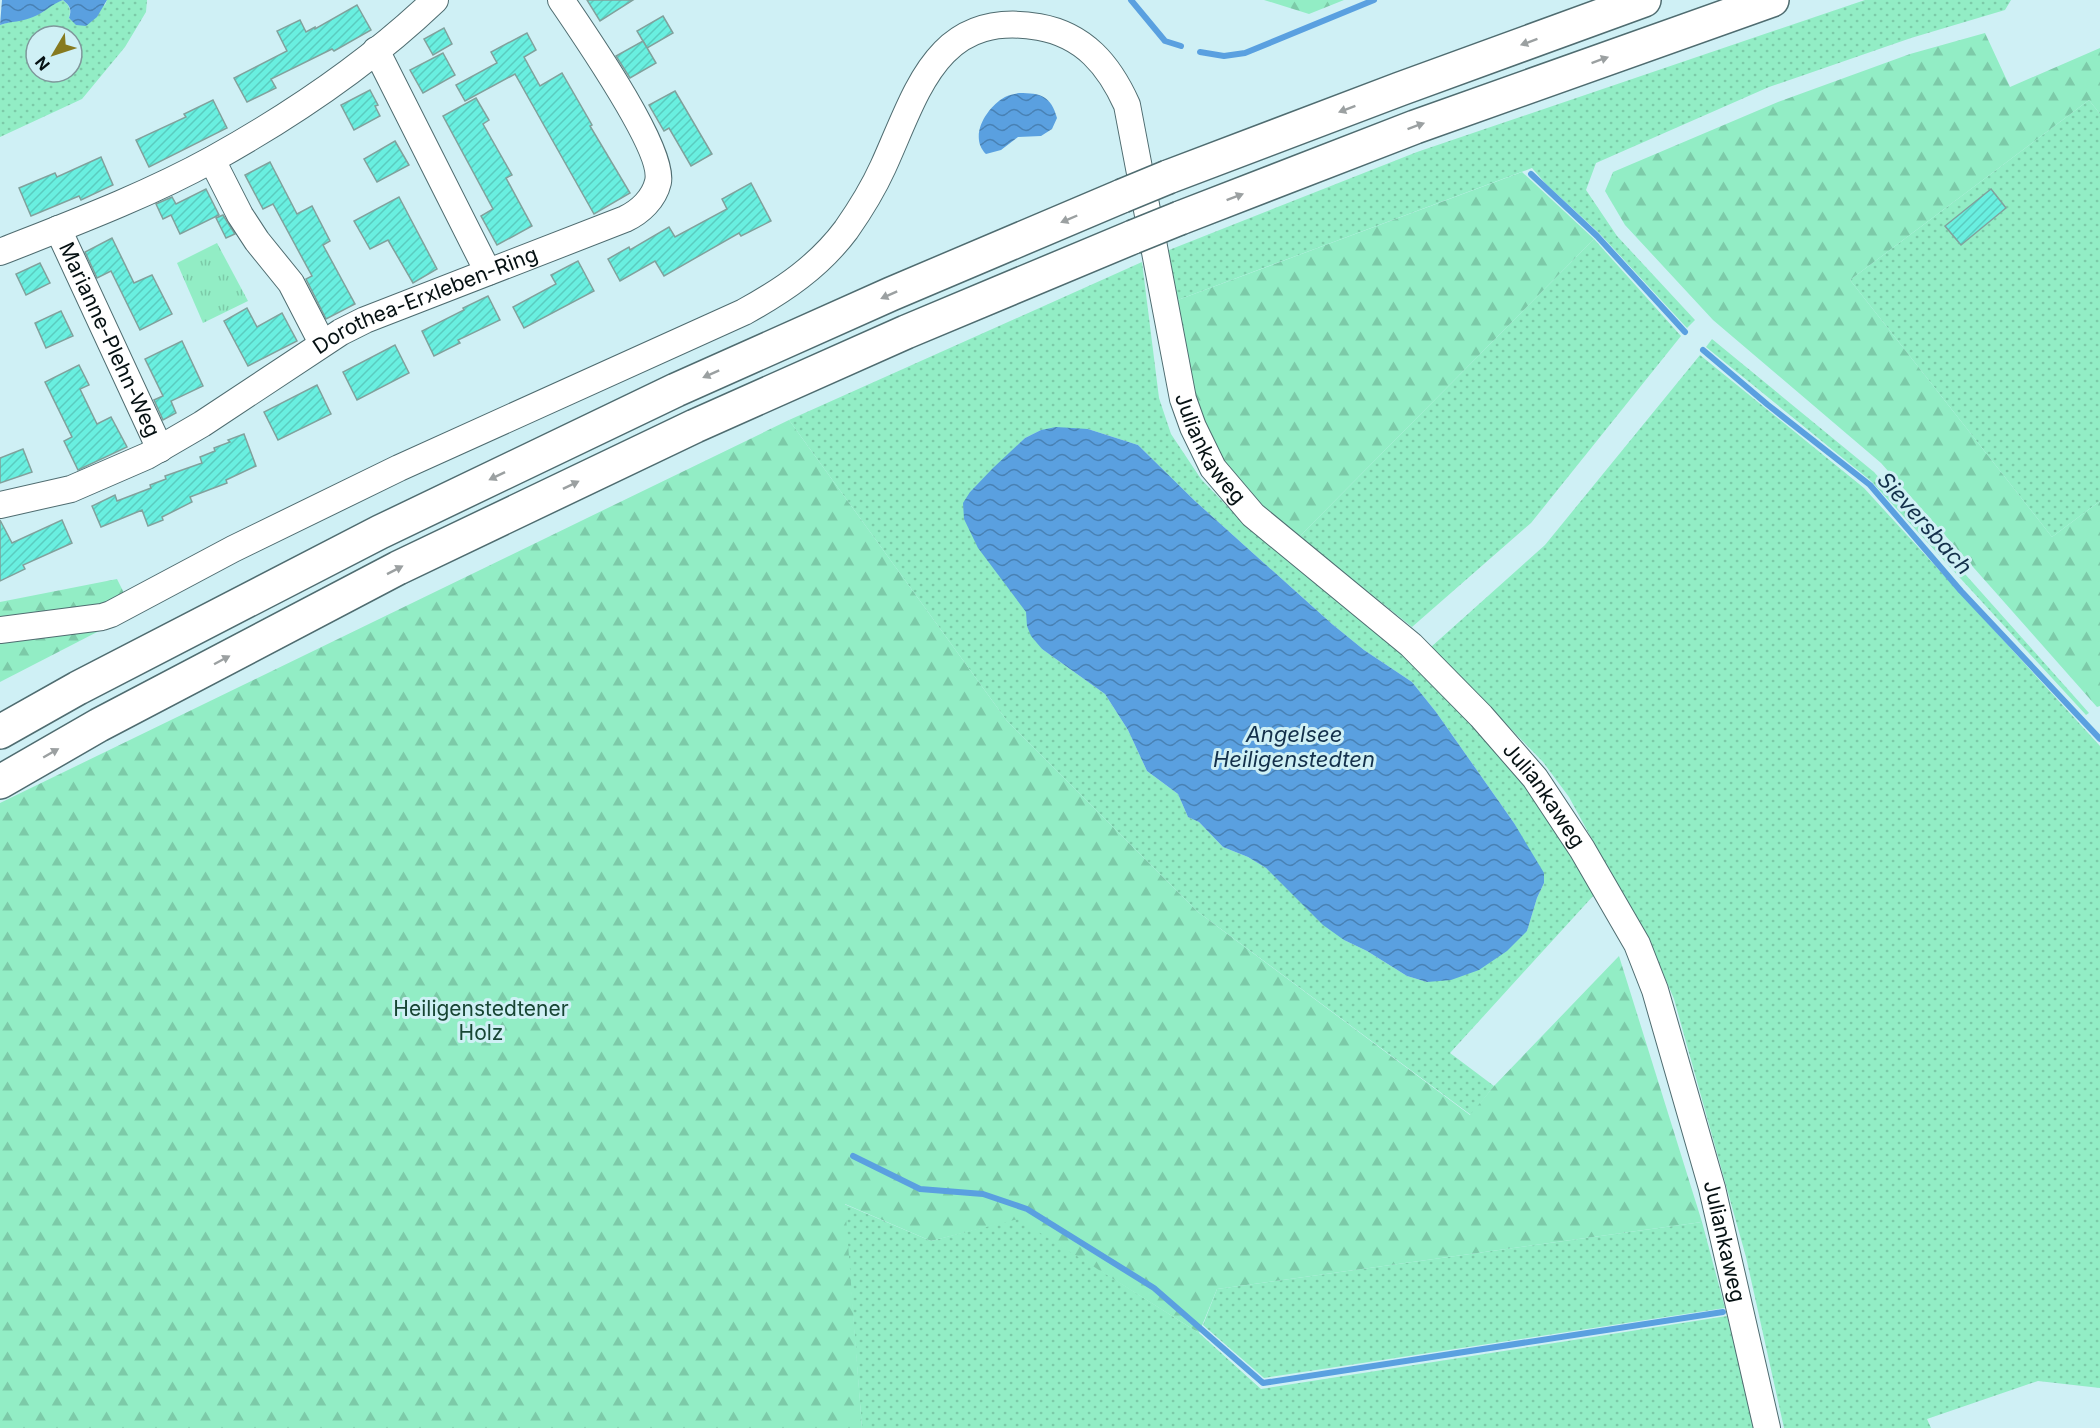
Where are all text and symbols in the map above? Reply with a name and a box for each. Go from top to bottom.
north arrow [24,24,84,84]
one-way arrow [1520,37,1538,47]
text: N [31,52,54,74]
one-way arrow [1591,55,1609,65]
one-way arrow [1337,105,1355,115]
one-way arrow [1408,121,1426,131]
one-way arrow [1226,192,1244,202]
one-way arrow [1060,214,1077,223]
street label: Marianne-Plehn-Weg [54,238,166,441]
street label: Dorothea-Erxleben-Ring [308,241,541,359]
one-way arrow [880,291,898,300]
one-way arrow [702,370,720,380]
street label: Juliankaweg [1170,390,1251,509]
water label: Sieversbach [1872,466,1978,580]
one-way arrow [488,471,505,481]
one-way arrow [562,481,579,490]
one-way arrow [387,565,404,575]
one-way arrow [214,655,231,665]
water label: Angelsee Heiligenstedten [1213,721,1375,772]
street label: Juliankaweg [1498,737,1591,852]
one-way arrow [43,747,59,758]
park label: Heiligenstedtener Holz [393,996,569,1045]
street label: Juliankaweg [1698,1177,1751,1304]

